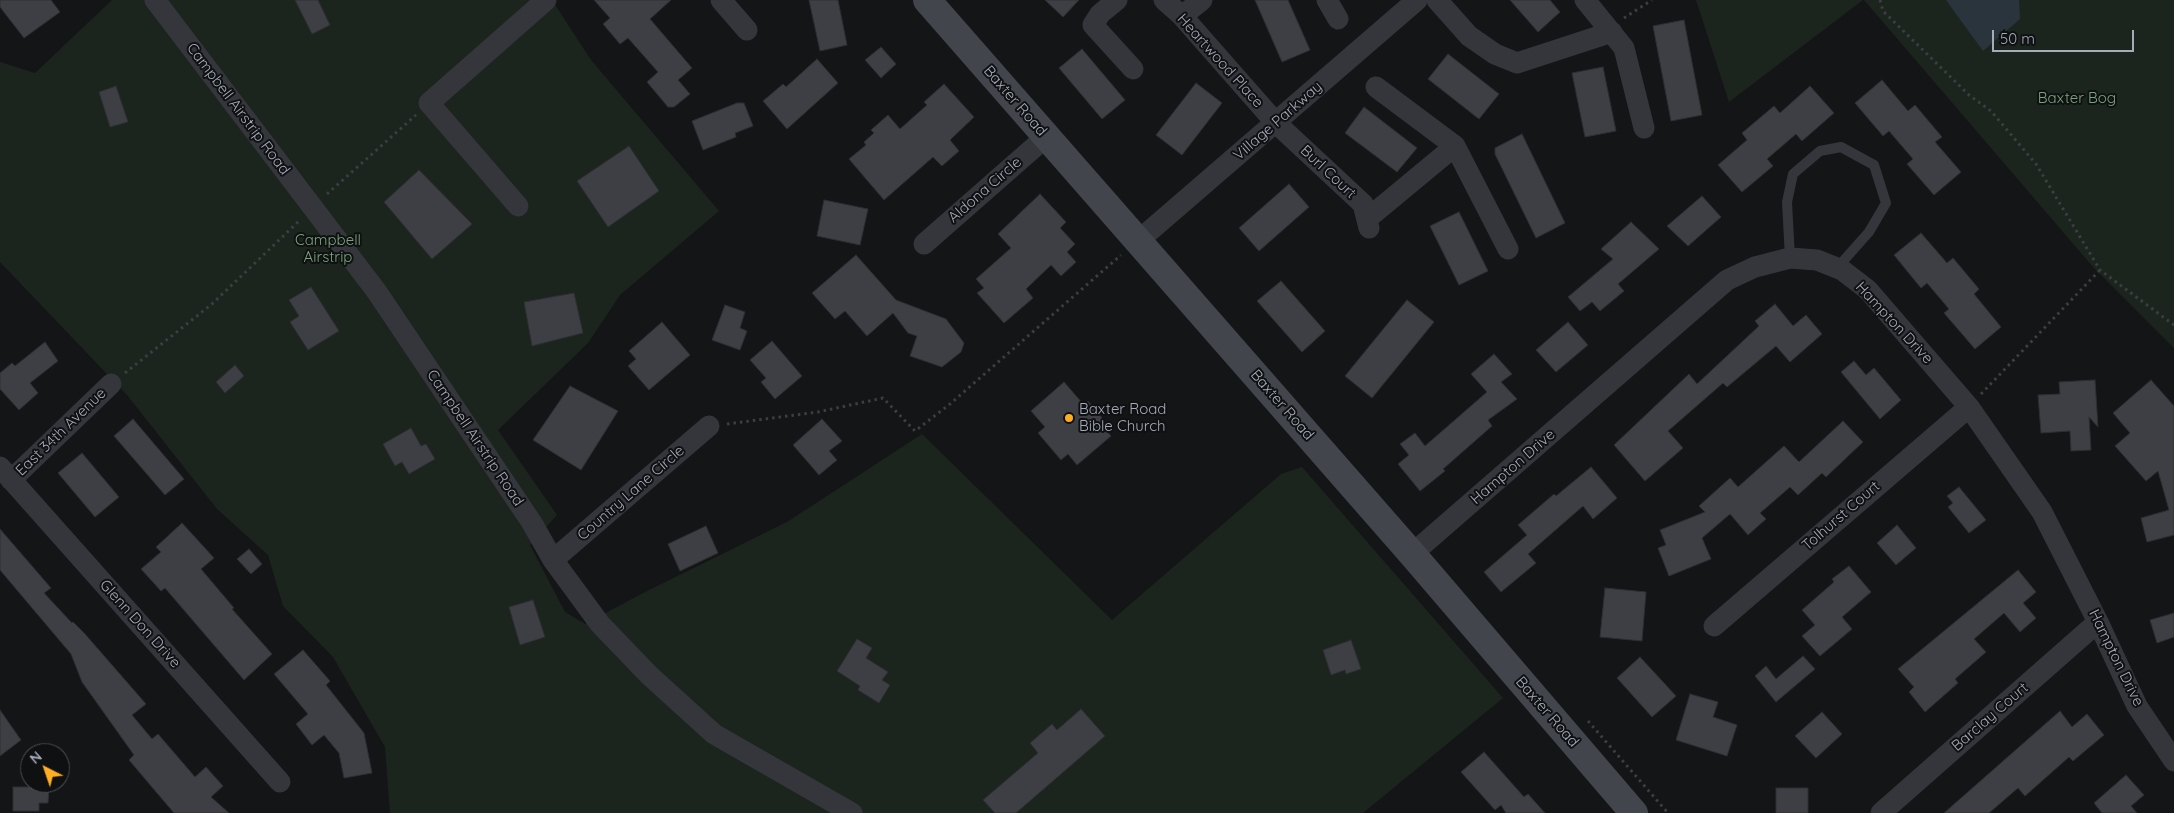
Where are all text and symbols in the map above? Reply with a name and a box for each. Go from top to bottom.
street label: Heartwood Place [1173,10,1267,112]
scale bar [1994,20,2136,52]
text: 50 m [2000,29,2035,48]
street label: Campbell Airstrip Road [183,40,293,178]
street label: Baxter Road [980,62,1050,140]
street label: Village Parkway [1230,78,1326,164]
park label: Baxter Bog [2038,89,2116,107]
street label: Burl Court [1296,142,1360,202]
street label: Aldona Circle [945,153,1025,227]
park label: Campbell Airstrip [295,231,361,266]
street label: Hampton Drive [1851,278,1937,368]
street label: Campbell Airstrip Road [423,366,527,510]
street label: Baxter Road [1247,366,1317,444]
street label: East 34th Avenue [12,384,110,480]
place label: Baxter Road Bible Church [1079,400,1166,435]
marker: Baxter Road Bible Church [1063,412,1075,424]
street label: Hampton Drive [1467,426,1559,508]
street label: Country Lane Circle [574,442,688,544]
street label: Tolhurst Court [1798,477,1884,555]
street label: Glenn Don Drive [96,576,184,672]
street label: Hampton Drive [2085,607,2147,709]
street label: Baxter Road [1512,673,1582,751]
street label: Barclay Court [1948,679,2032,755]
north arrow [20,743,70,793]
text: N [26,747,46,768]

